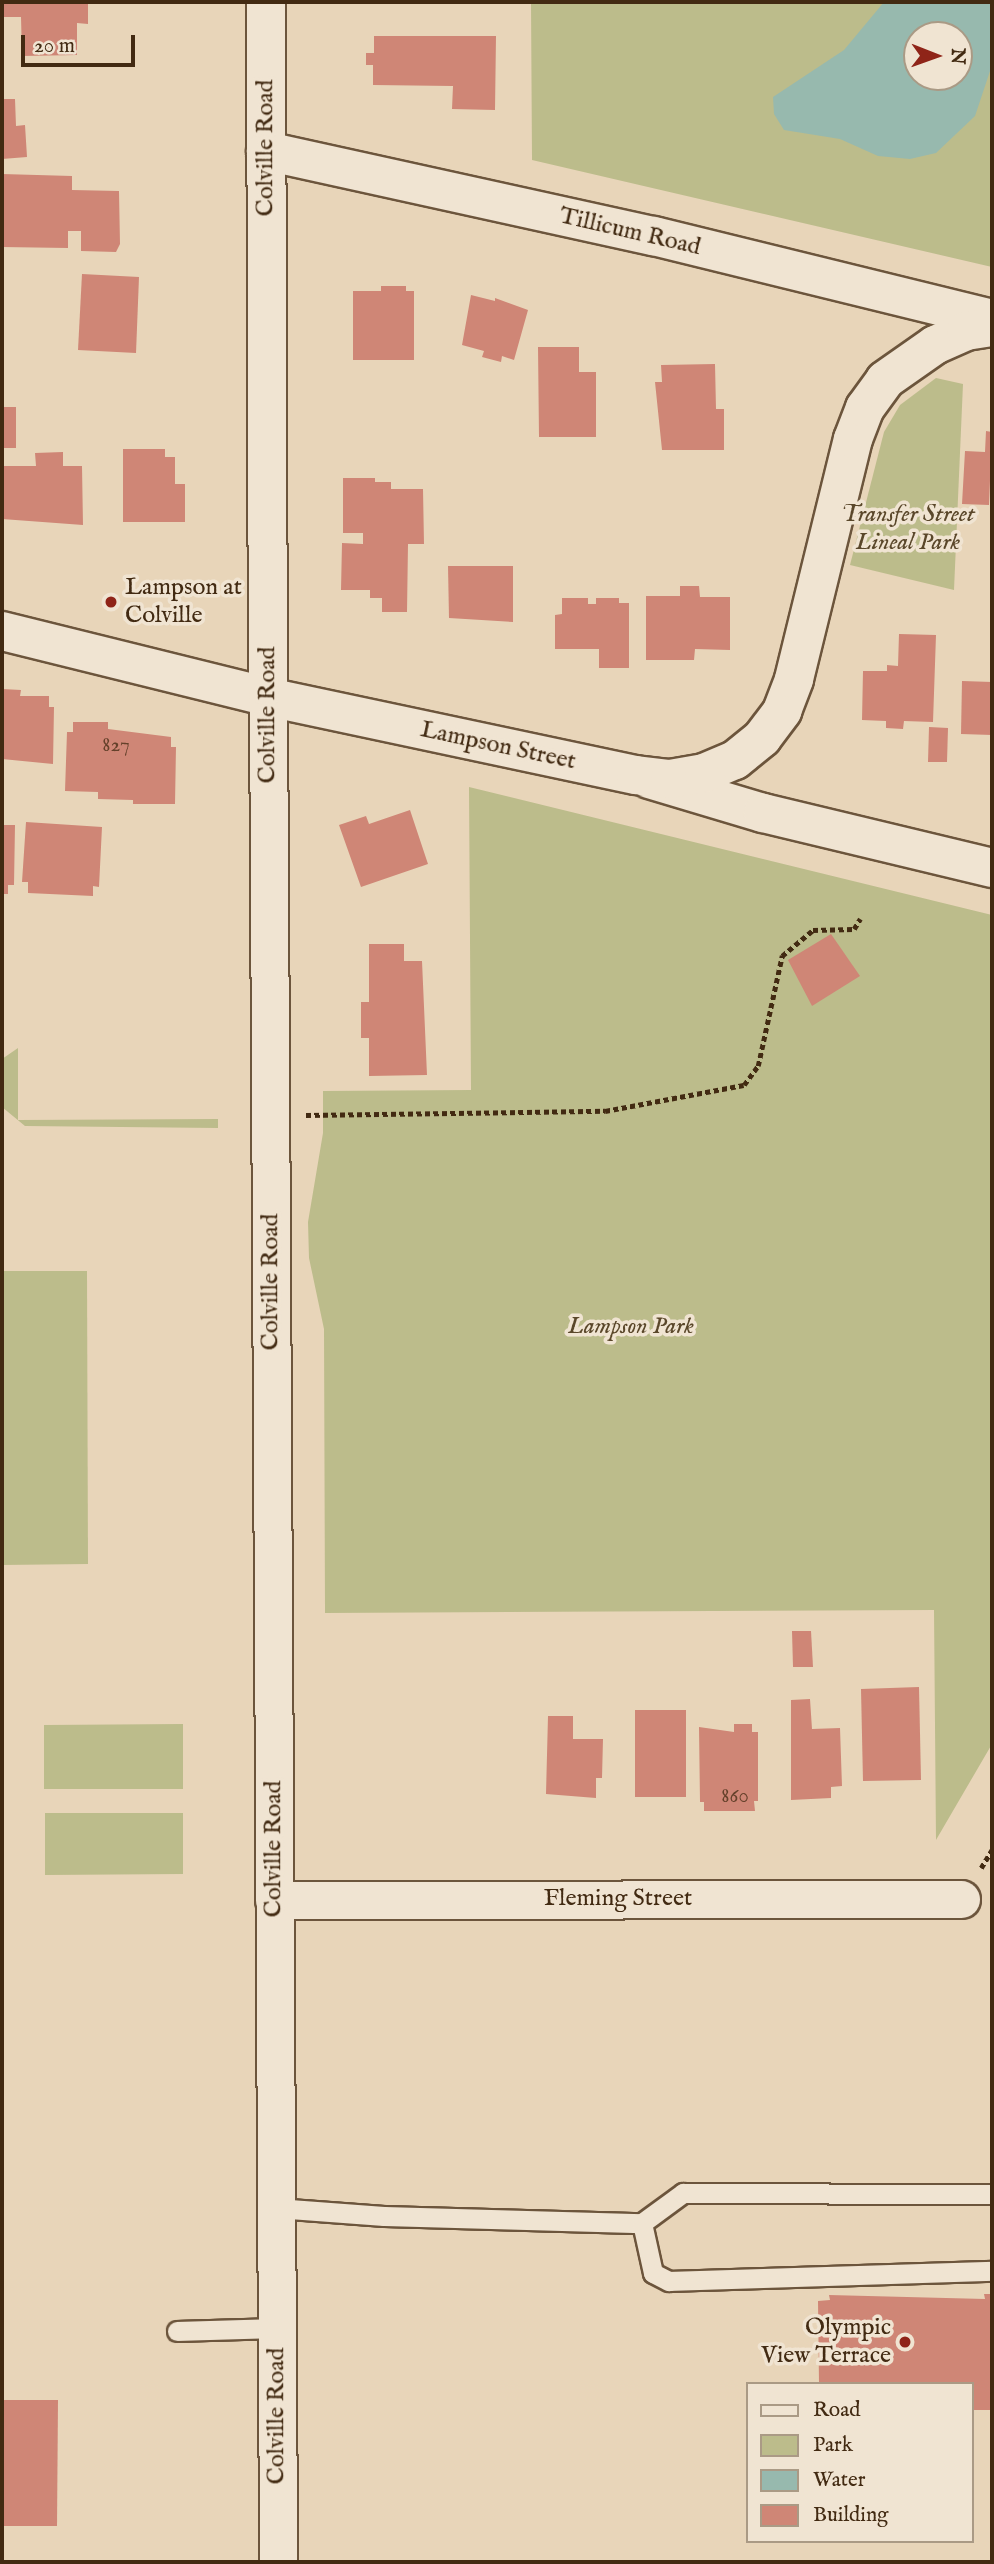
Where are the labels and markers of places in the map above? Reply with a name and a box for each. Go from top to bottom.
place label: Lampson at Colville [125,574,242,630]
marker: Lampson at Colville [103,594,119,610]
place label: Olympic View Terrace [761,2314,891,2370]
marker: Olympic View Terrace [897,2334,913,2350]

